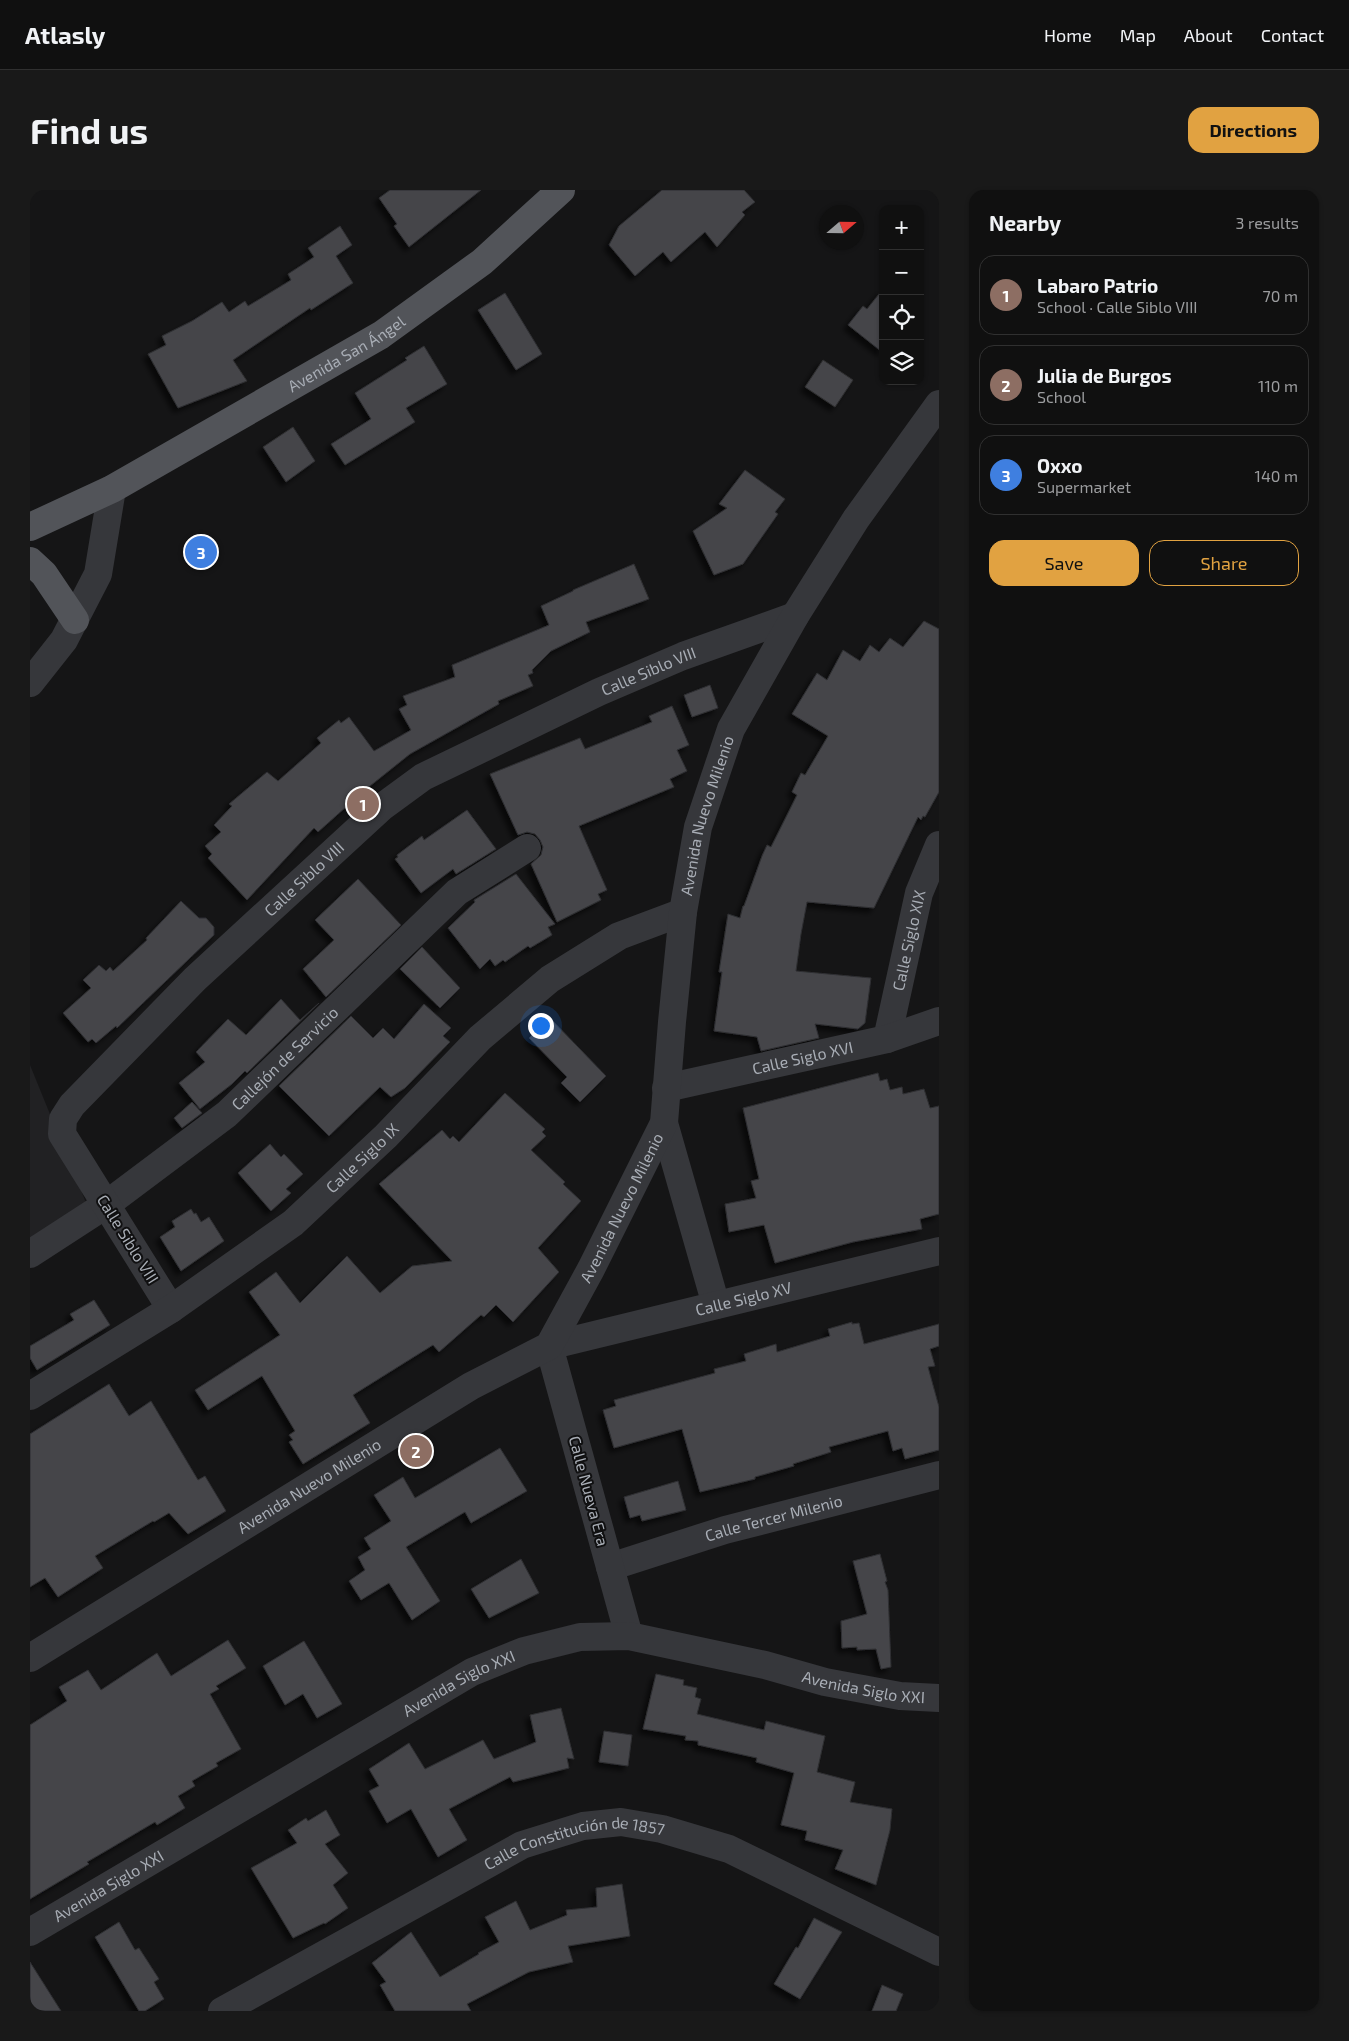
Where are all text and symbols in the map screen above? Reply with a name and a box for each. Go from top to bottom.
text: Atlasly [25,20,105,49]
text: Home [1044,24,1092,46]
text: Map [1120,24,1156,46]
text: About [1184,24,1233,46]
text: Contact [1261,24,1324,46]
button: Directions [1188,107,1319,153]
text: Find us [30,109,148,151]
north arrow [819,205,864,250]
map controls [879,205,924,385]
button: + [879,205,924,250]
text: Nearby [989,210,1061,235]
text: 3 results [1236,213,1299,232]
button: − [879,250,924,295]
text: Labaro Patrio [1037,274,1158,297]
text: 1 [1003,286,1009,305]
text: 70 m [1263,286,1298,305]
button: locate [879,295,924,340]
text: School · Calle Siblo VIII [1037,297,1198,316]
street label: Avenida San Ángel [284,311,409,395]
button: layers [879,340,924,385]
text: Julia de Burgos [1037,364,1172,387]
text: 2 [1001,376,1011,395]
text: 110 m [1258,376,1298,395]
text: School [1037,387,1086,406]
text: Oxxo [1037,454,1083,477]
text: 3 [1001,466,1011,485]
text: 140 m [1255,466,1298,485]
text: Supermarket [1037,477,1131,496]
pin: 3 [185,533,217,571]
button: Save [989,540,1139,586]
button: Share [1149,540,1299,586]
street label: Calle Siblo VIII [598,642,698,699]
street label: Avenida Nuevo Milenio [676,733,737,897]
pin: 1 [347,785,379,823]
street label: Calle Siblo VIII [260,837,347,920]
street label: Calle Siglo XIX [888,888,928,992]
street label: Callejón de Servicio [227,1002,342,1114]
your location [528,1013,554,1039]
street label: Calle Siglo XVI [750,1037,855,1078]
street label: Calle Siglo IX [322,1119,402,1196]
street label: Avenida Nuevo Milenio [575,1129,667,1286]
street label: Calle Siblo VIII [94,1191,163,1287]
street label: Calle Siglo XV [693,1277,794,1319]
pin: 2 [400,1432,432,1470]
street label: Avenida Nuevo Milenio [234,1434,384,1537]
street label: Calle Nueva Era [566,1434,613,1548]
street label: Calle Tercer Milenio [702,1490,844,1545]
street label: Avenida Siglo XXI [399,1646,518,1720]
street label: Avenida Siglo XXI [800,1666,925,1706]
street label: Calle Constitución de 1857 [480,1812,666,1873]
street label: Avenida Siglo XXI [50,1846,167,1925]

